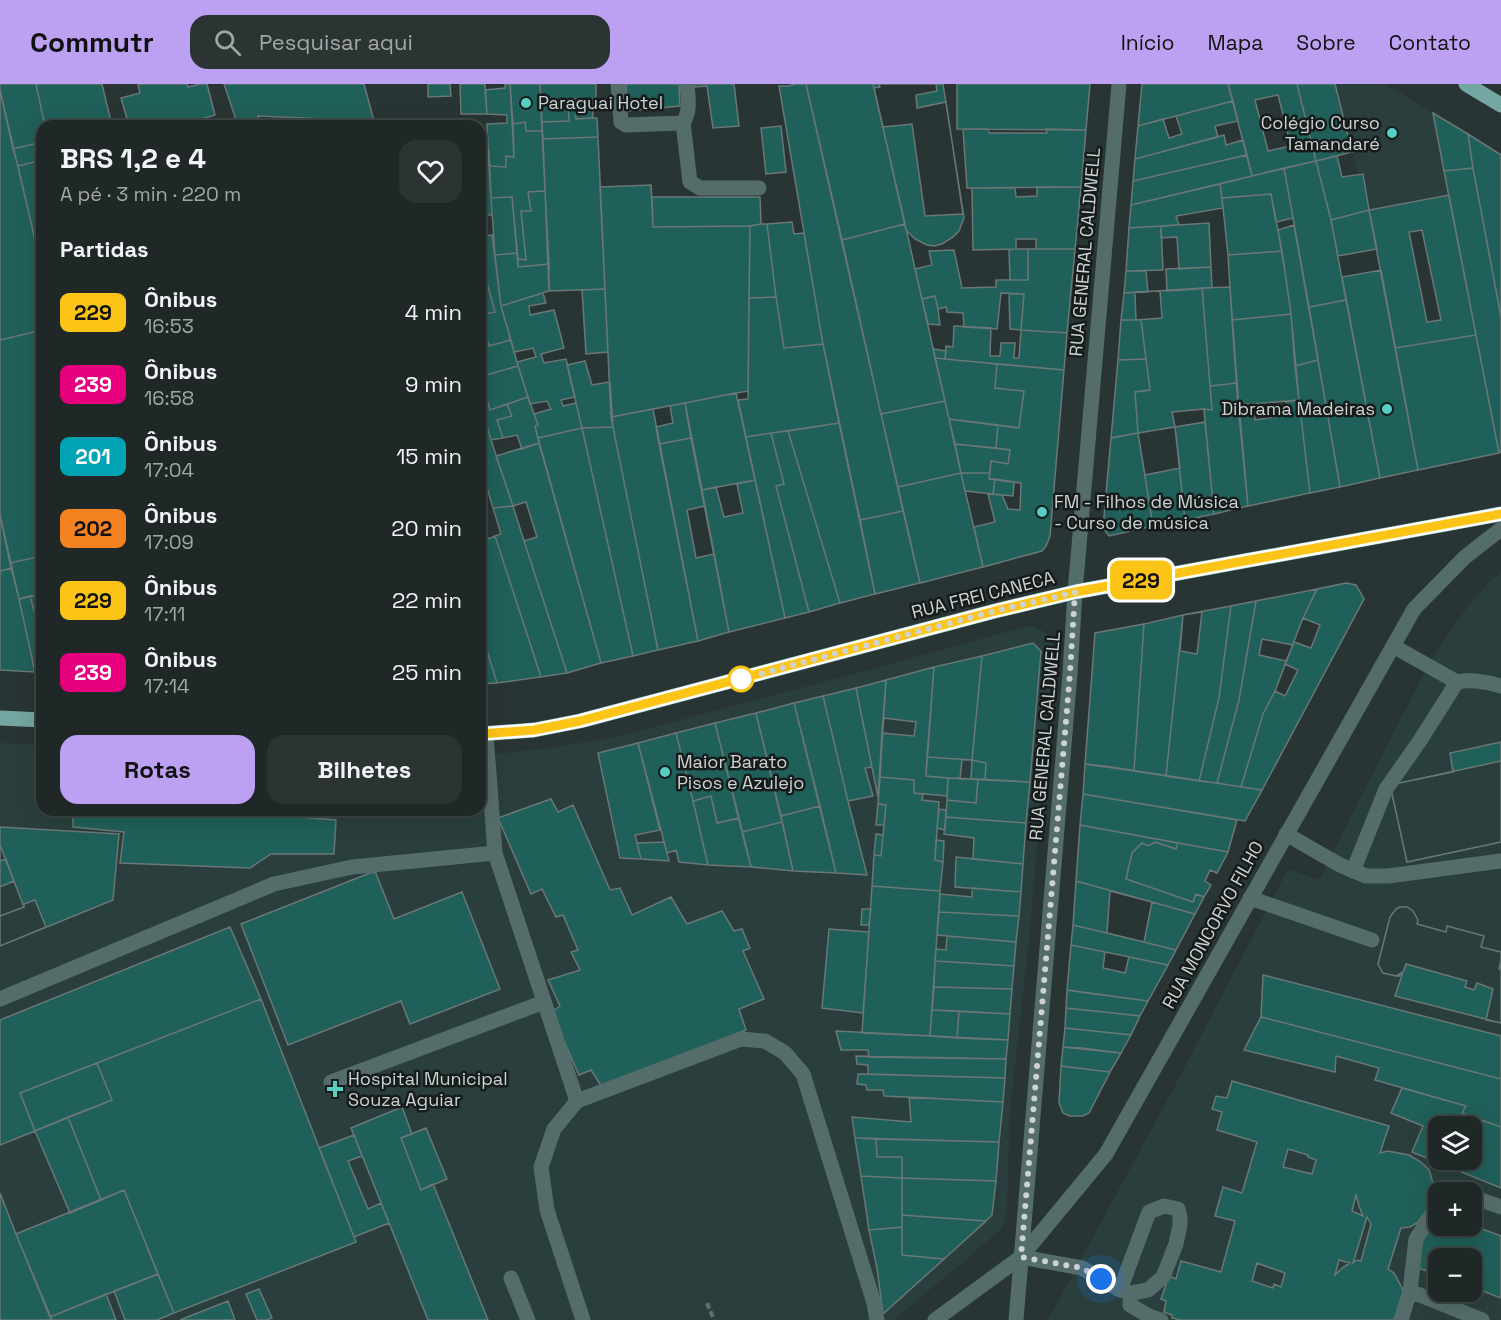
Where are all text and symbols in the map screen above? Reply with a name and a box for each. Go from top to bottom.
search box [190,15,610,69]
text: Commutr [30,24,154,60]
icon: search [211,26,244,59]
text: Pesquisar aqui [259,28,413,56]
text: Início [1121,29,1174,56]
text: Mapa [1207,29,1263,56]
text: Sobre [1296,29,1356,56]
text: Contato [1389,29,1471,56]
place label: Paraguai Hotel [538,91,663,114]
marker: Paraguai Hotel [519,96,533,110]
place label: Colégio Curso Tamandaré [1261,111,1380,155]
marker: Colégio Curso Tamandaré [1385,126,1399,140]
text: BRS 1,2 e 4 [60,140,206,176]
button: heart [399,140,462,203]
street label: RUA GENERAL CALDWELL [1064,146,1105,357]
text: A pé · 3 min · 220 m [60,181,241,207]
text: Partidas [60,235,149,263]
text: Ônibus [144,285,217,313]
text: 4 min [405,298,462,326]
text: 229 [74,299,112,326]
text: 16:53 [144,313,194,339]
text: Ônibus [144,357,217,385]
text: 9 min [405,370,462,398]
text: 239 [74,371,112,398]
text: 16:58 [144,385,194,411]
place label: Dibrama Madeiras [1221,397,1375,420]
marker: Dibrama Madeiras [1380,402,1394,416]
text: Ônibus [144,429,217,457]
text: 15 min [396,442,462,470]
text: 201 [75,443,111,470]
text: 17:04 [144,457,194,483]
place label: FM - Filhos de Música - Curso de música [1054,490,1239,534]
text: Ônibus [144,501,217,529]
marker: FM - Filhos de Música - Curso de música [1035,505,1049,519]
text: 20 min [391,514,462,542]
text: 202 [74,515,112,542]
text: 17:09 [144,529,194,555]
line badge: 229 [1106,560,1176,600]
street label: RUA FREI CANECA [909,566,1057,623]
text: 229 [1122,567,1160,594]
text: Ônibus [144,573,217,601]
text: 22 min [392,586,462,614]
text: 229 [74,587,112,614]
text: 17:11 [144,601,185,627]
street label: RUA GENERAL CALDWELL [1024,630,1065,841]
text: Ônibus [144,645,217,673]
text: 25 min [392,658,462,686]
text: 239 [74,659,112,686]
unlabelled marker [728,666,754,692]
text: 17:14 [144,673,190,699]
button: Rotas [60,735,255,804]
button: Bilhetes [267,735,462,804]
place label: Maior Barato Pisos e Azulejo [677,750,804,794]
marker: Maior Barato Pisos e Azulejo [658,765,672,779]
street label: RUA MONCORVO FILHO [1157,837,1268,1013]
place label: Hospital Municipal Souza Aguiar [348,1067,508,1111]
marker: Hospital Municipal Souza Aguiar [326,1080,344,1098]
map controls [1428,1116,1482,1302]
button: layers [1428,1116,1482,1170]
button: + [1428,1182,1482,1236]
button: − [1428,1248,1482,1302]
your location [1086,1264,1116,1294]

